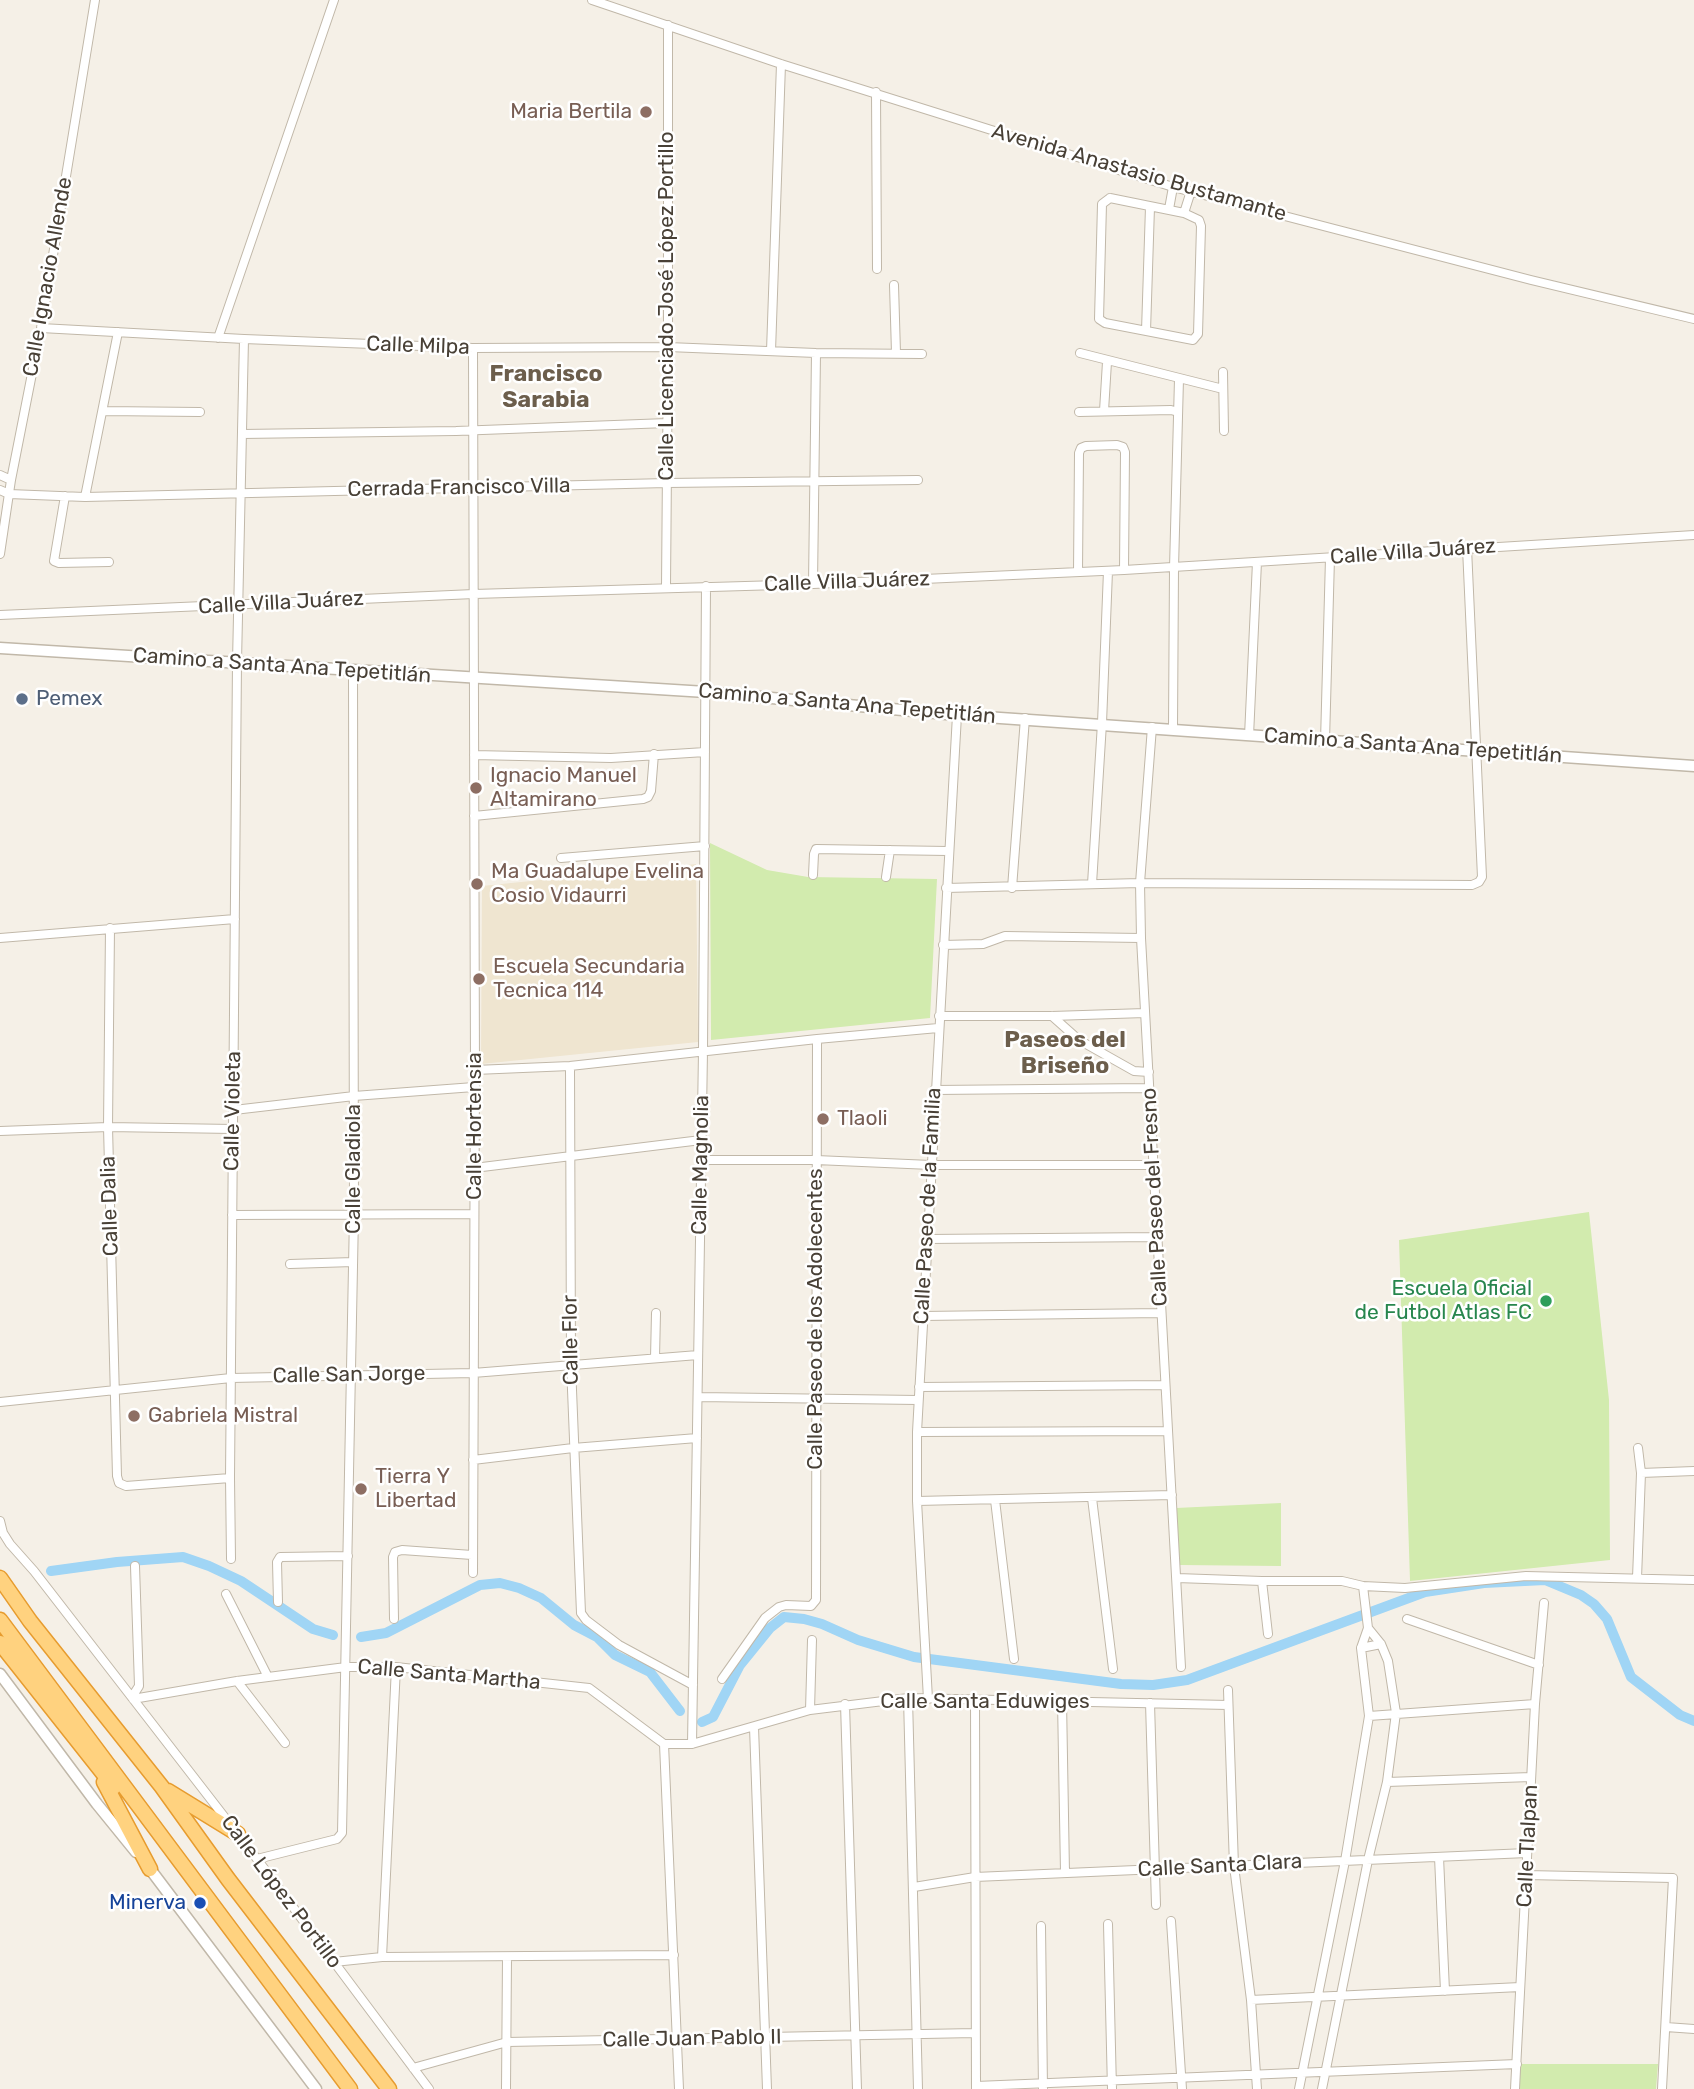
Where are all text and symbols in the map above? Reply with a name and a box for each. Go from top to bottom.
place label: Maria Bertila [510,99,632,125]
marker: Maria Bertila [638,104,654,120]
street label: Avenida Anastasio Bustamante [989,119,1289,227]
street label: Calle Licenciado José López Portillo [654,131,680,481]
street label: Calle Ignacio Allende [18,175,78,379]
street label: Calle Milpa [366,332,470,360]
district label: Francisco Sarabia [489,360,603,414]
street label: Cerrada Francisco Villa [347,473,571,503]
street label: Calle Villa Juárez [1329,534,1497,570]
street label: Calle Villa Juárez [764,567,930,597]
street label: Calle Villa Juárez [197,586,365,620]
street label: Camino a Santa Ana Tepetitlán [132,643,432,689]
street label: Camino a Santa Ana Tepetitlán [697,678,997,730]
place label: Pemex [36,686,103,712]
marker: Pemex [14,691,30,707]
street label: Camino a Santa Ana Tepetitlán [1263,723,1563,769]
place label: Ignacio Manuel Altamirano [490,763,637,813]
marker: Ignacio Manuel Altamirano [468,780,484,796]
place label: Ma Guadalupe Evelina Cosio Vidaurri [491,859,704,909]
marker: Ma Guadalupe Evelina Cosio Vidaurri [469,876,485,892]
place label: Escuela Secundaria Tecnica 114 [493,954,685,1004]
marker: Escuela Secundaria Tecnica 114 [471,971,487,987]
district label: Paseos del Briseño [1004,1026,1126,1080]
street label: Calle Violeta [219,1051,247,1171]
street label: Calle Hortensia [462,1052,488,1200]
street label: Calle Paseo de la Familia [909,1087,947,1325]
street label: Calle Paseo del Fresno [1137,1087,1173,1307]
street label: Calle Magnolia [687,1095,715,1235]
street label: Calle Gladiola [341,1104,367,1234]
place label: Tlaoli [837,1106,888,1132]
marker: Tlaoli [815,1111,831,1127]
street label: Calle Dalia [96,1155,124,1257]
street label: Calle Paseo de los Adolecentes [803,1168,829,1470]
place label: Escuela Oficial de Futbol Atlas FC [1354,1276,1532,1326]
marker: Escuela Oficial de Futbol Atlas FC [1538,1293,1554,1309]
street label: Calle Flor [558,1295,584,1385]
street label: Calle San Jorge [272,1361,426,1389]
place label: Gabriela Mistral [148,1403,298,1429]
marker: Gabriela Mistral [126,1408,142,1424]
place label: Tierra Y Libertad [375,1464,456,1514]
marker: Tierra Y Libertad [353,1481,369,1497]
street label: Calle Santa Martha [356,1654,542,1696]
street label: Calle Santa Eduwiges [880,1689,1090,1715]
street label: Calle Tlalpan [1512,1784,1544,1908]
street label: Calle López Portillo [215,1810,347,1974]
street label: Calle Santa Clara [1137,1849,1303,1883]
place label: Minerva [109,1890,186,1916]
marker: Minerva [192,1895,208,1911]
street label: Calle Juan Pablo II [602,2025,782,2053]

